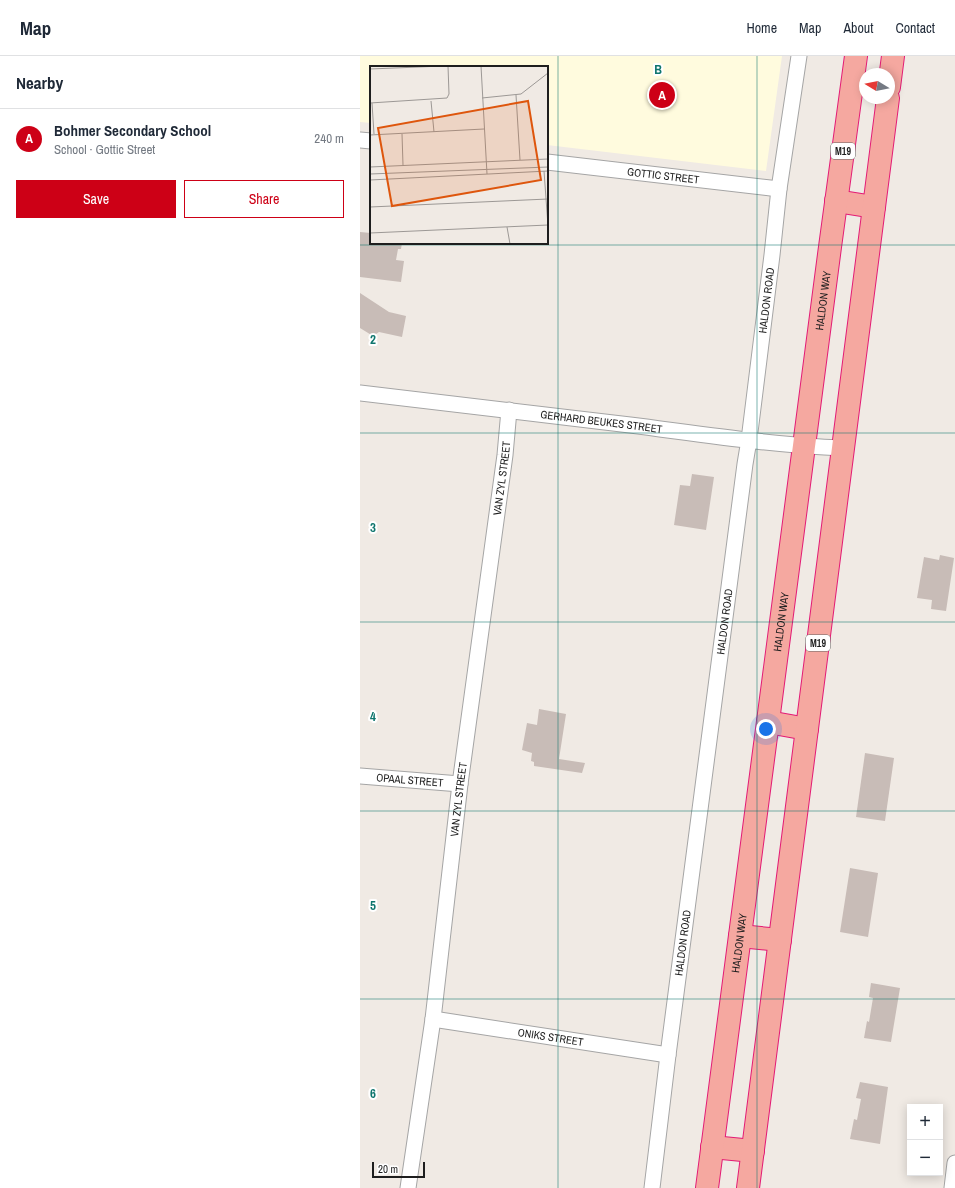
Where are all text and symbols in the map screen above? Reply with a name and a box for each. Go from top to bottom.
text: Map [20,15,51,41]
text: Home [746,19,777,37]
text: Map [799,19,821,37]
text: About [843,19,873,37]
text: Contact [895,19,935,37]
text: B [654,61,662,78]
inset map [370,66,548,244]
north arrow [859,68,895,104]
text: Nearby [16,71,63,94]
pin: A [649,80,675,110]
text: Bohmer Secondary School [54,120,211,141]
text: A [25,130,33,147]
text: 240 m [314,130,344,147]
text: School · Gottic Street [54,141,155,158]
road number: M19 [831,143,855,159]
street label: GOTTIC STREET [627,164,700,187]
button: Save [16,180,176,218]
button: Share [184,180,344,218]
street label: HALDON ROAD [755,267,777,334]
street label: HALDON WAY [812,270,834,331]
text: 2 [370,331,376,348]
street label: GERHARD BEUKES STREET [540,407,664,436]
street label: VAN ZYL STREET [490,440,513,516]
text: 3 [370,519,376,536]
street label: HALDON ROAD [713,588,736,655]
street label: HALDON WAY [770,591,792,652]
road number: M19 [806,635,830,651]
text: 4 [370,708,376,725]
your location [756,719,776,739]
street label: VAN ZYL STREET [447,761,470,837]
street label: OPAAL STREET [376,770,444,790]
text: 5 [370,897,376,914]
street label: HALDON ROAD [671,909,694,977]
street label: HALDON WAY [728,913,750,974]
street label: ONIKS STREET [517,1025,585,1049]
text: 6 [370,1085,376,1102]
map controls [907,1104,943,1176]
button: + [907,1104,943,1140]
button: − [907,1140,943,1176]
scale bar [372,1160,425,1179]
text: 20 m [378,1162,398,1176]

